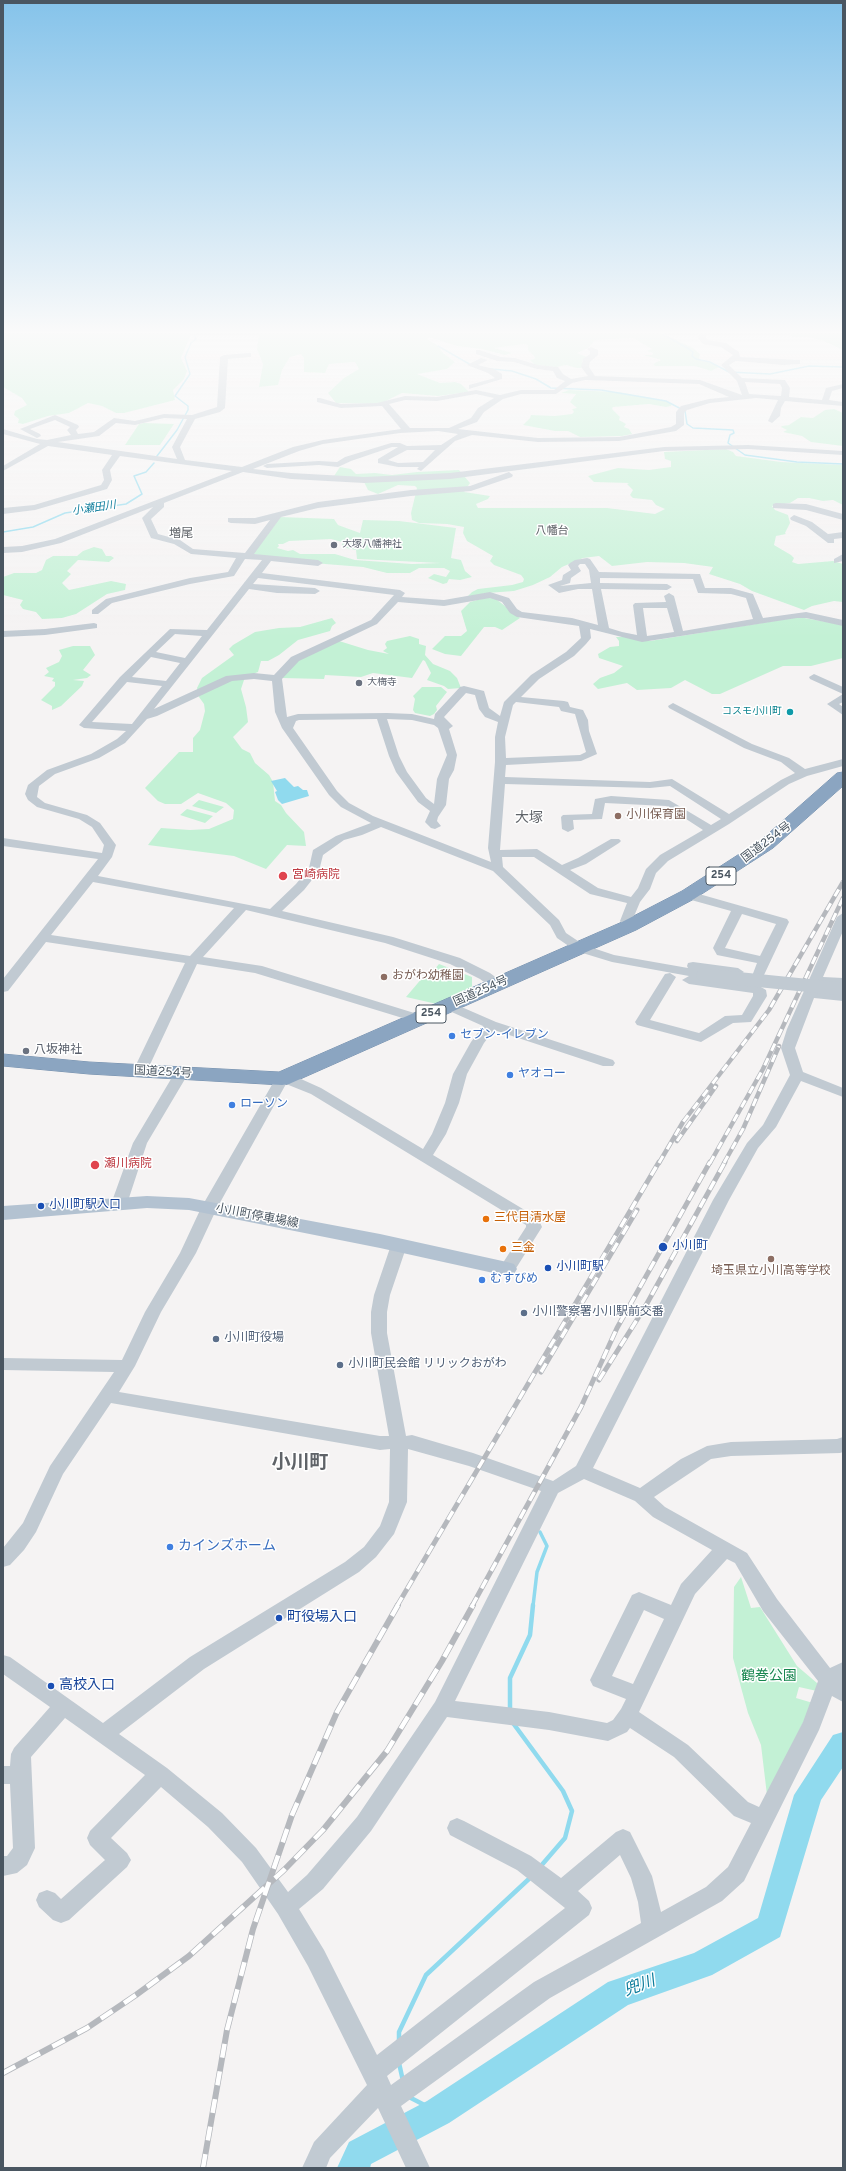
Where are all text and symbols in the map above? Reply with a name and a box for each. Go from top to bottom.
water label: 小瀬田川 [71,499,117,519]
district label: 八幡台 [536,525,568,539]
district label: 増尾 [169,528,193,542]
place label: 大塚八幡神社 [342,539,402,551]
marker: 大塚八幡神社 [329,540,339,550]
place label: 大梅寺 [367,677,397,689]
marker: 大梅寺 [354,678,364,688]
place label: コスモ小川町 [722,706,782,718]
marker: コスモ小川町 [785,707,795,717]
place label: 小川保育園 [626,809,686,823]
district label: 大塚 [515,811,543,827]
marker: 小川保育園 [613,811,623,821]
street label: 国道254号 [739,820,795,866]
road number: 254 [706,867,736,885]
place label: 宮崎病院 [292,869,340,883]
marker: 宮崎病院 [277,870,289,882]
place label: おがわ幼稚園 [392,970,464,984]
marker: おがわ幼稚園 [379,972,389,982]
street label: 国道254号 [451,974,511,1010]
road number: 254 [416,1005,446,1023]
place label: セブン-イレブン [460,1029,549,1043]
marker: セブン-イレブン [447,1031,457,1041]
place label: 八坂神社 [34,1044,82,1058]
marker: 八坂神社 [21,1046,31,1056]
street label: 国道254号 [133,1064,193,1082]
place label: ヤオコー [518,1068,566,1082]
marker: ヤオコー [505,1070,515,1080]
place label: ローソン [240,1098,288,1112]
marker: ローソン [227,1100,237,1110]
place label: 瀬川病院 [104,1158,152,1172]
marker: 瀬川病院 [89,1159,101,1171]
place label: 小川町駅入口 [49,1199,121,1213]
marker: 小川町駅入口 [36,1201,46,1211]
street label: 小川町停車場線 [214,1202,300,1232]
place label: 三代目清水屋 [494,1212,566,1226]
marker: 三代目清水屋 [481,1214,491,1224]
place label: 小川町 [672,1240,708,1254]
marker: 小川町 [657,1241,669,1253]
place label: 三金 [511,1242,535,1256]
marker: 三金 [498,1244,508,1254]
marker: 埼玉県立小川高等学校 [766,1254,776,1264]
place label: 小川町駅 [556,1261,604,1275]
marker: 小川町駅 [543,1263,553,1273]
place label: 埼玉県立小川高等学校 [711,1265,831,1279]
place label: むすびめ [490,1273,538,1287]
marker: むすびめ [477,1275,487,1285]
place label: 小川警察署小川駅前交番 [532,1306,664,1320]
marker: 小川警察署小川駅前交番 [519,1308,529,1318]
place label: 小川町役場 [224,1332,284,1346]
marker: 小川町役場 [211,1334,221,1344]
place label: 小川町民会館 リリックおがわ [348,1358,507,1372]
marker: 小川町民会館 リリックおがわ [335,1360,345,1370]
district label: 小川町 [272,1453,328,1475]
place label: カインズホーム [178,1539,276,1555]
marker: カインズホーム [165,1542,175,1552]
place label: 町役場入口 [287,1610,357,1626]
marker: 町役場入口 [274,1613,284,1623]
park label: 鶴巻公園 [741,1669,797,1685]
place label: 高校入口 [59,1678,115,1694]
marker: 高校入口 [46,1681,56,1691]
water label: 兜川 [622,1973,658,2001]

